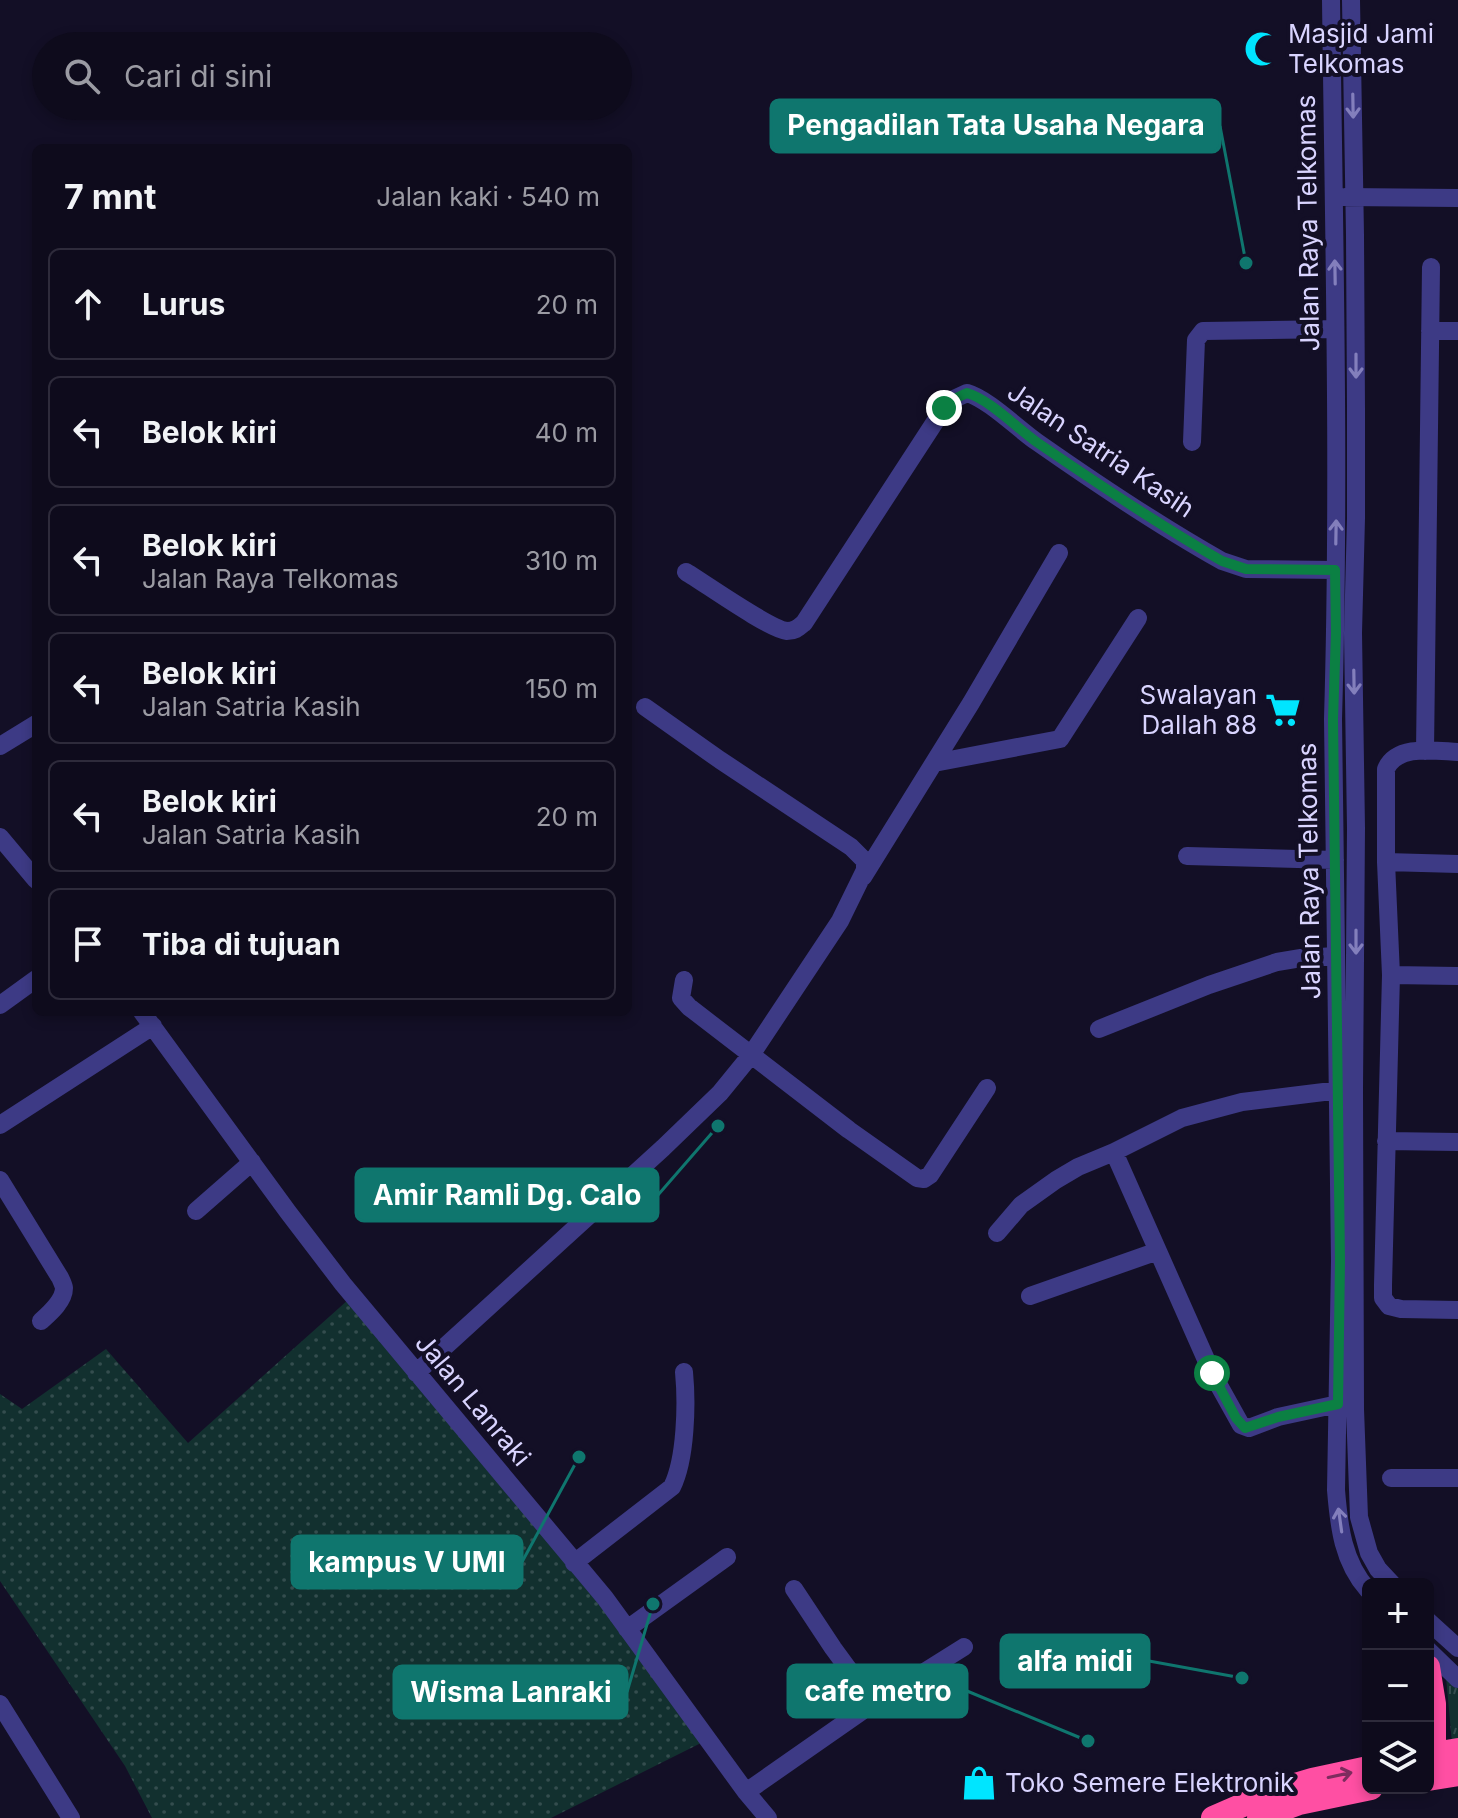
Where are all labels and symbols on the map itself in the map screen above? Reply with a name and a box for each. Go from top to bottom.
place label: Masjid Jami Telkomas [1288,18,1434,79]
mosque icon: Masjid Jami Telkomas [1243,30,1281,68]
one-way arrow [1345,92,1360,119]
street label: Jalan Raya Telkomas [1290,94,1325,352]
callout: Pengadilan Tata Usaha Negara [771,100,1220,152]
text: Pengadilan Tata Usaha Negara [787,108,1205,142]
one-way arrow [1327,259,1343,286]
one-way arrow [1348,352,1364,379]
street label: Jalan Satria Kasih [1002,376,1201,524]
route end [926,390,962,426]
one-way arrow [1328,519,1343,546]
one-way arrow [1346,668,1361,695]
place label: Swalayan Dallah 88 [1139,679,1257,740]
supermarket icon: Swalayan Dallah 88 [1264,691,1302,729]
street label: Jalan Raya Telkomas [1291,742,1326,1000]
one-way arrow [1348,928,1364,955]
callout: Amir Ramli Dg. Calo [356,1169,658,1221]
text: Amir Ramli Dg. Calo [373,1178,641,1212]
street label: Jalan Lanraki [409,1327,538,1472]
route start [1194,1355,1230,1391]
one-way arrow [1332,1507,1347,1534]
callout: kampus V UMI [292,1536,522,1588]
text: kampus V UMI [308,1545,506,1579]
callout: alfa midi [1001,1635,1149,1687]
text: alfa midi [1017,1644,1133,1678]
callout: cafe metro [788,1665,967,1717]
callout: Wisma Lanraki [394,1666,627,1718]
text: cafe metro [804,1674,952,1708]
text: Wisma Lanraki [410,1675,612,1709]
shop icon: Toko Semere Elektronik [960,1764,998,1802]
place label: Toko Semere Elektronik [1005,1767,1294,1798]
one-way arrow [1326,1767,1352,1782]

